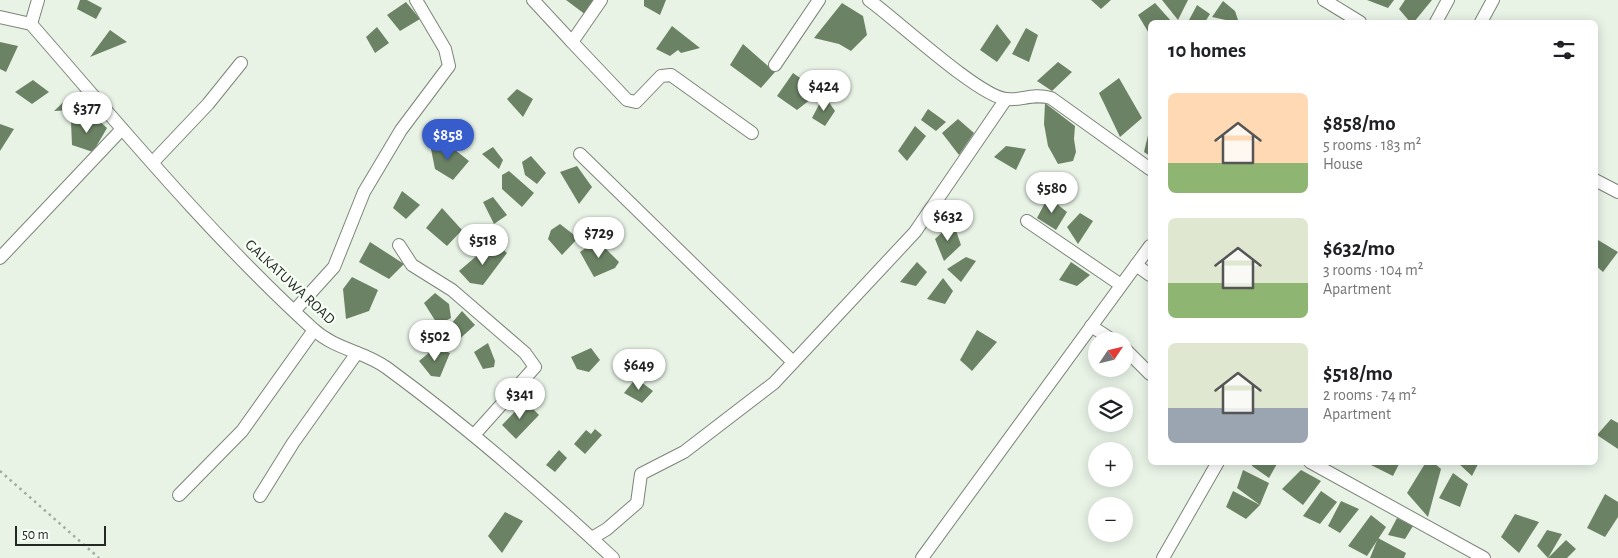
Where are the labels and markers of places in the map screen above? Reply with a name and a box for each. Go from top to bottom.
pin: $424 [794,70,854,112]
pin: $377 [57,92,117,134]
pin: $858 [418,119,478,161]
pin: $580 [1022,172,1082,214]
pin: $632 [918,200,978,242]
pin: $729 [569,216,629,259]
pin: $518 [453,224,513,266]
pin: $502 [405,320,465,362]
pin: $649 [609,348,669,391]
pin: $341 [490,378,550,420]

